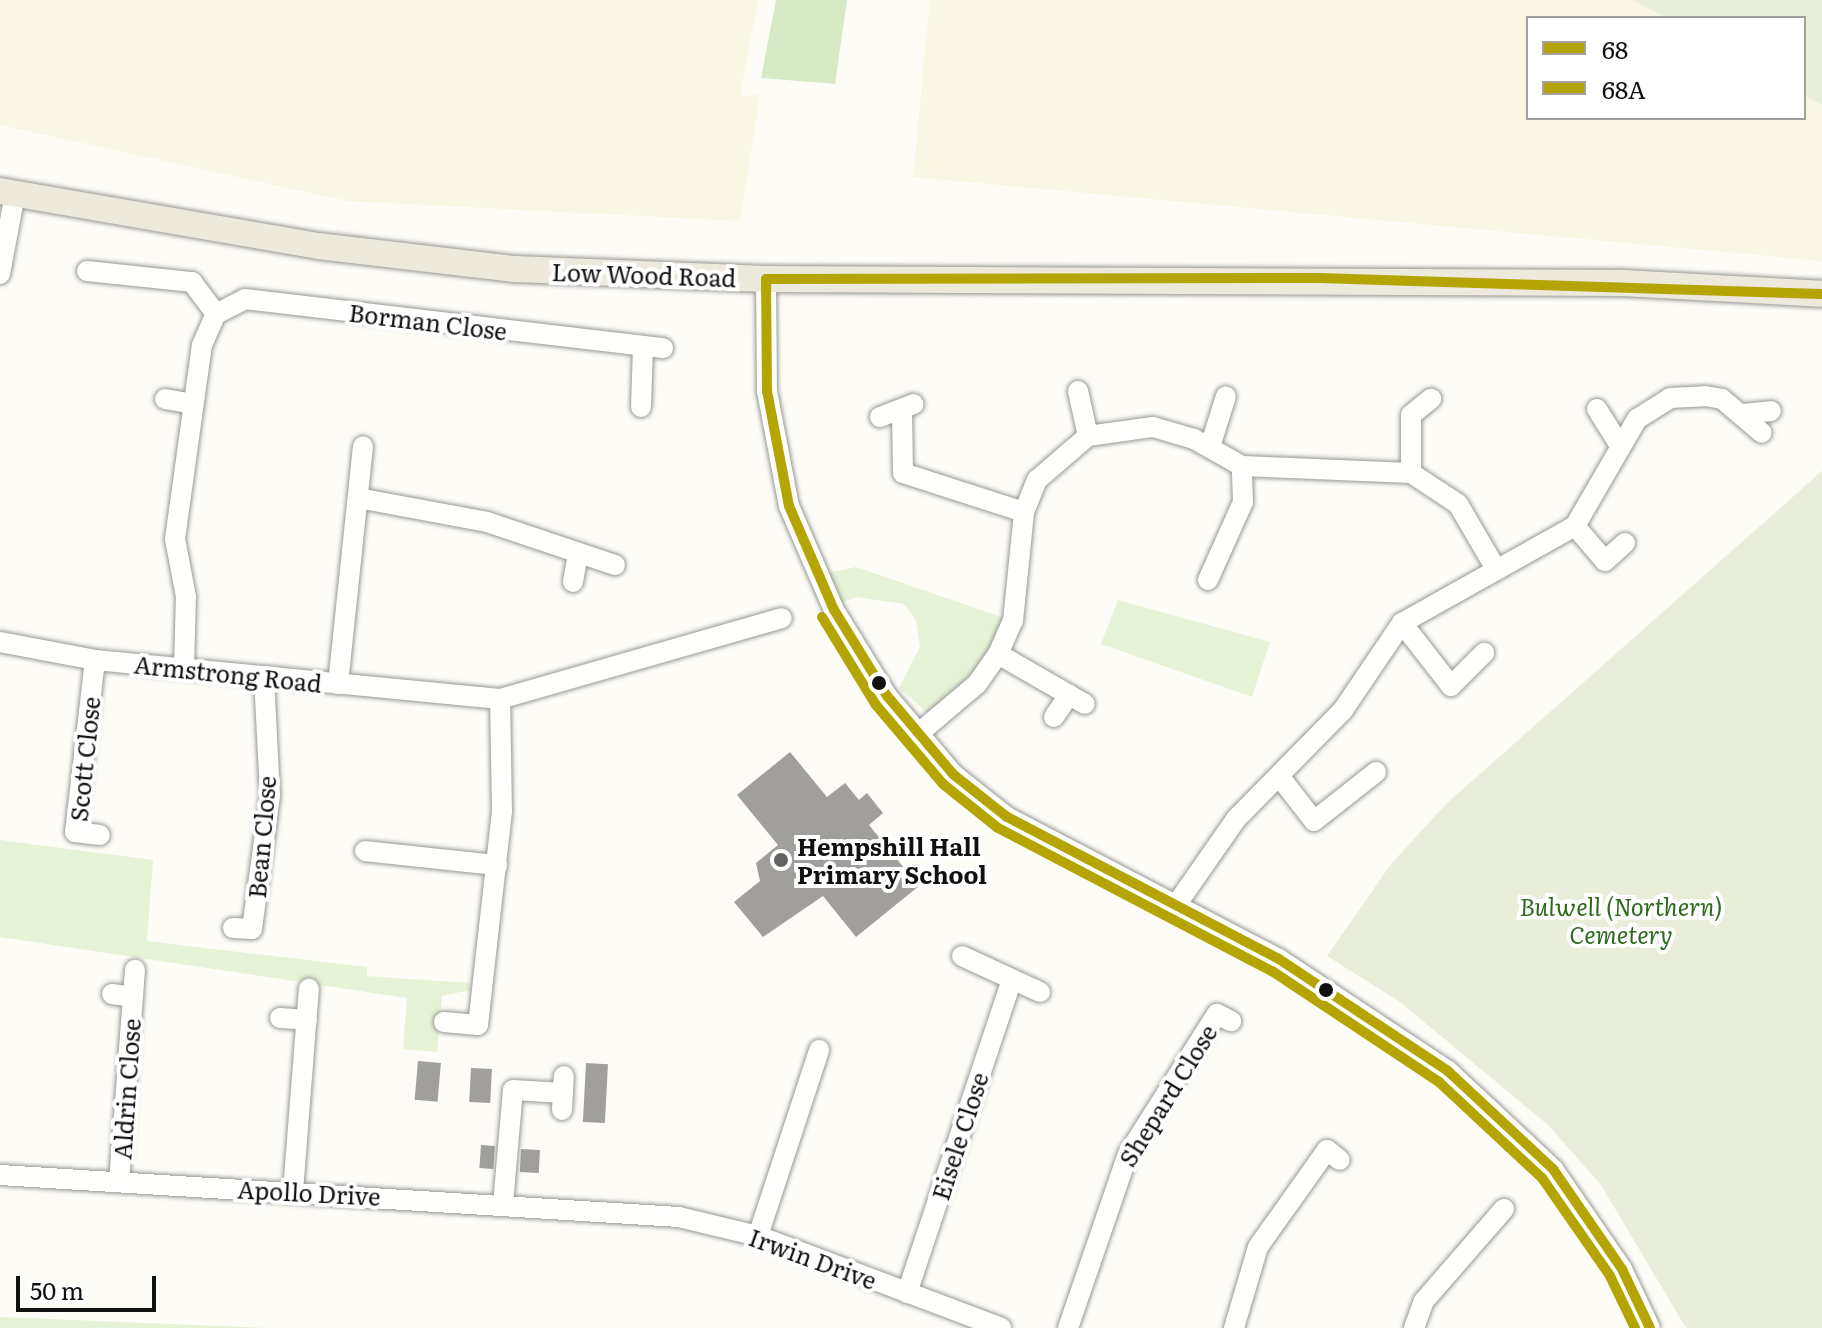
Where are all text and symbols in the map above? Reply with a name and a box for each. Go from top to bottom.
legend [1526,16,1806,120]
text: 68 [1602,31,1628,66]
text: 68A [1602,71,1646,106]
street label: Low Wood Road [551,256,737,292]
street label: Borman Close [347,297,509,345]
street label: Armstrong Road [133,649,323,697]
unlabelled marker [871,675,887,691]
street label: Scott Close [63,695,105,823]
street label: Bean Close [241,774,281,900]
place label: Hempshill Hall Primary School [797,832,987,888]
marker: Hempshill Hall Primary School [772,851,790,869]
park label: Bulwell (Northern) Cemetery [1520,892,1722,948]
unlabelled marker [1318,982,1334,998]
street label: Aldrin Close [107,1017,145,1161]
street label: Shepard Close [1112,1019,1222,1171]
street label: Eisele Close [925,1068,993,1204]
street label: Apollo Drive [237,1174,381,1210]
street label: Irwin Drive [745,1222,881,1294]
scale bar [20,1260,160,1310]
text: 50 m [30,1272,84,1307]

